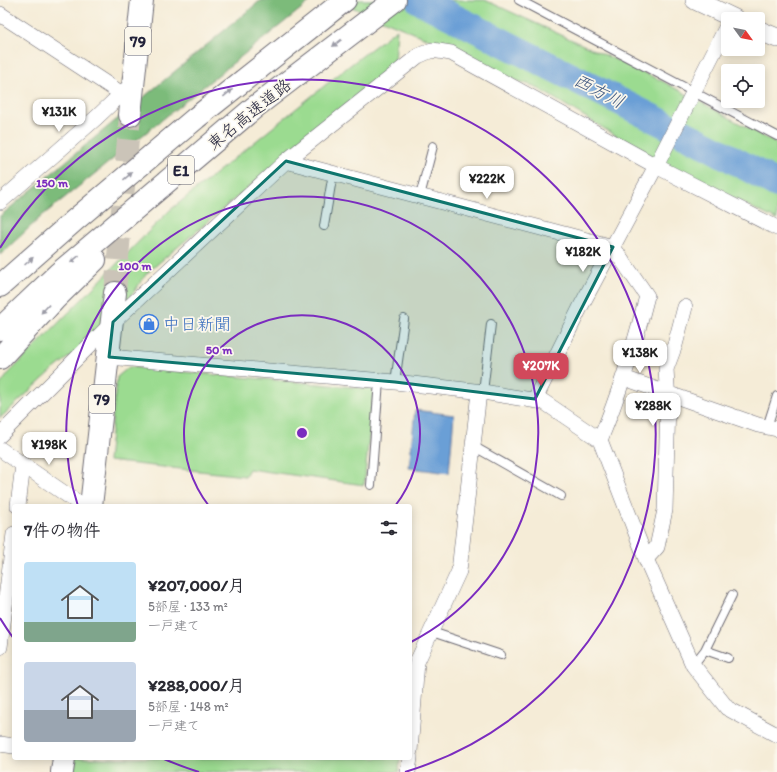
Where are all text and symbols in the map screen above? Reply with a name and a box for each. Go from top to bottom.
north arrow [721,12,765,56]
map controls [721,12,765,108]
road number: 79 [125,27,151,55]
one-way arrow [332,39,343,47]
button: locate [721,64,765,108]
water label: 西方川 [570,69,628,113]
street label: 東名高速道路 [203,74,295,154]
one-way arrow [222,89,233,97]
pin: ¥131K [31,99,87,133]
text: ¥131K [42,104,76,119]
road number: E1 [168,156,194,184]
pin: ¥222K [459,166,515,200]
one-way arrow [122,171,133,180]
text: ¥222K [469,171,505,186]
text: 150 m [36,176,69,190]
pin: ¥182K [555,239,611,273]
text: ¥182K [565,244,601,259]
one-way arrow [70,255,81,264]
one-way arrow [24,256,34,265]
text: 100 m [118,259,152,273]
one-way arrow [41,304,50,314]
shop icon: 中日新聞 [138,313,160,335]
place label: 中日新聞 [163,314,231,334]
pin: ¥138K [612,340,668,374]
text: 50 m [206,343,233,357]
text: ¥138K [622,345,658,360]
pin: ¥207K [513,353,569,387]
text: ¥207K [523,358,559,373]
road number: 79 [89,385,115,413]
pin: ¥288K [625,393,681,427]
text: ¥288K [635,398,671,413]
centre of rings [295,426,309,440]
pin: ¥198K [21,432,77,466]
text: ¥198K [31,437,67,452]
icon: filters [378,517,400,539]
text: 7件の物件 [24,520,100,540]
text: ¥207,000/月 [148,575,245,595]
icon: home [56,578,104,626]
text: 5部屋 · 133 m² [148,599,228,614]
text: 一戸建て [148,618,200,633]
text: ¥288,000/月 [148,675,245,695]
icon: home [56,678,104,726]
text: 5部屋 · 148 m² [148,699,229,714]
text: 一戸建て [148,718,200,733]

